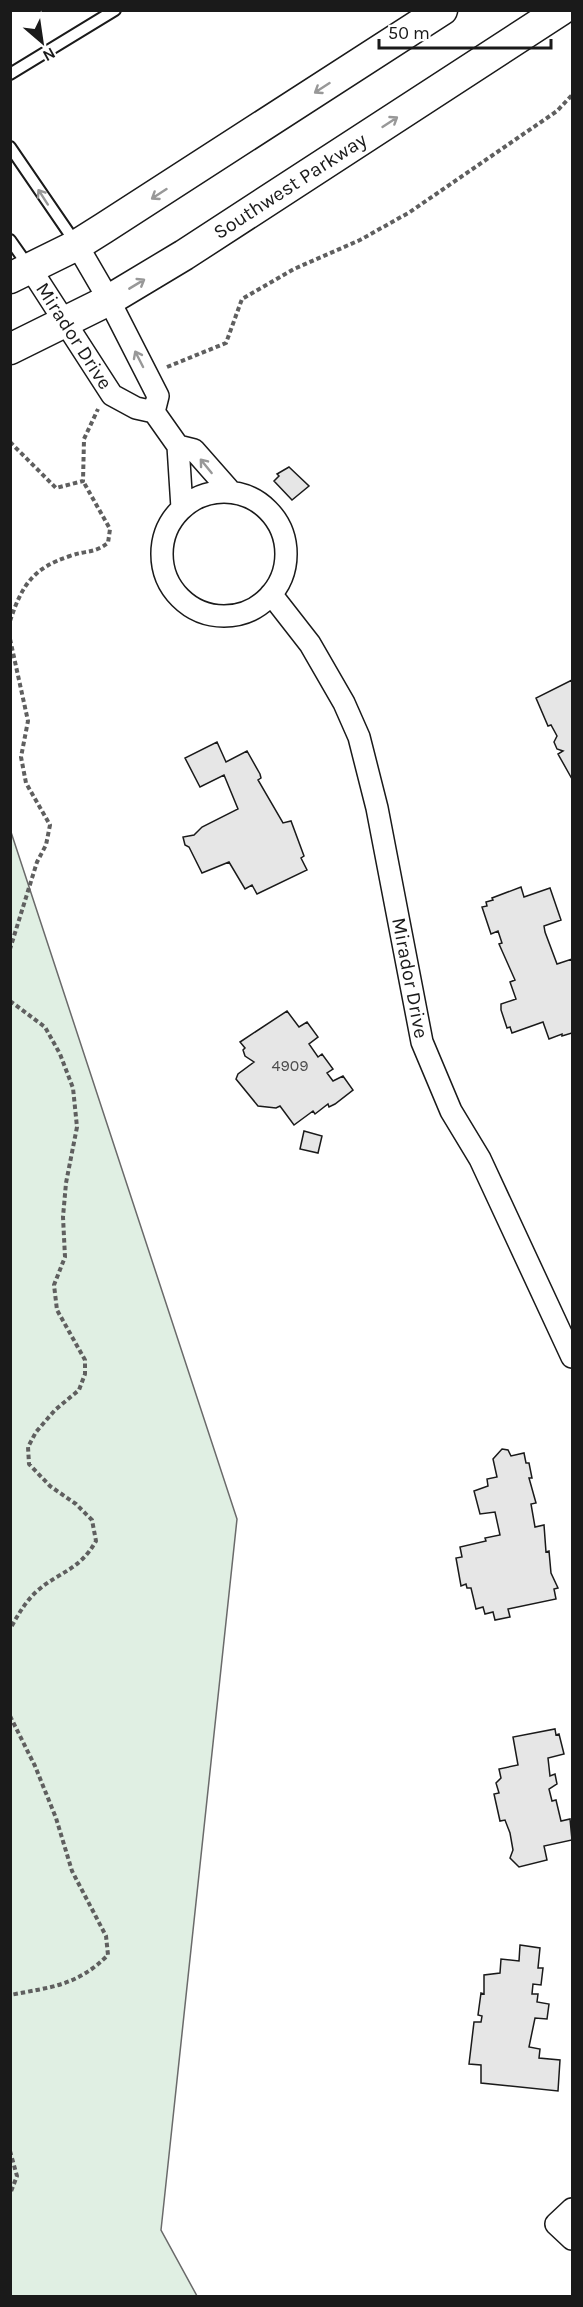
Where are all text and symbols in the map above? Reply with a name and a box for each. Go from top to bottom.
north arrow [12,12,72,72]
scale bar [379,12,552,50]
text: 50 m [388,22,430,44]
text: N [39,44,59,66]
one-way arrow [314,83,331,95]
one-way arrow [381,116,397,128]
street label: Southwest Parkway [209,128,371,244]
one-way arrow [151,188,167,200]
one-way arrow [37,189,49,206]
one-way arrow [128,277,145,289]
street label: Mirador Drive [31,278,117,394]
one-way arrow [132,350,144,368]
one-way arrow [200,458,213,474]
street label: Mirador Drive [387,916,433,1040]
house number: 4909 [272,1056,309,1075]

